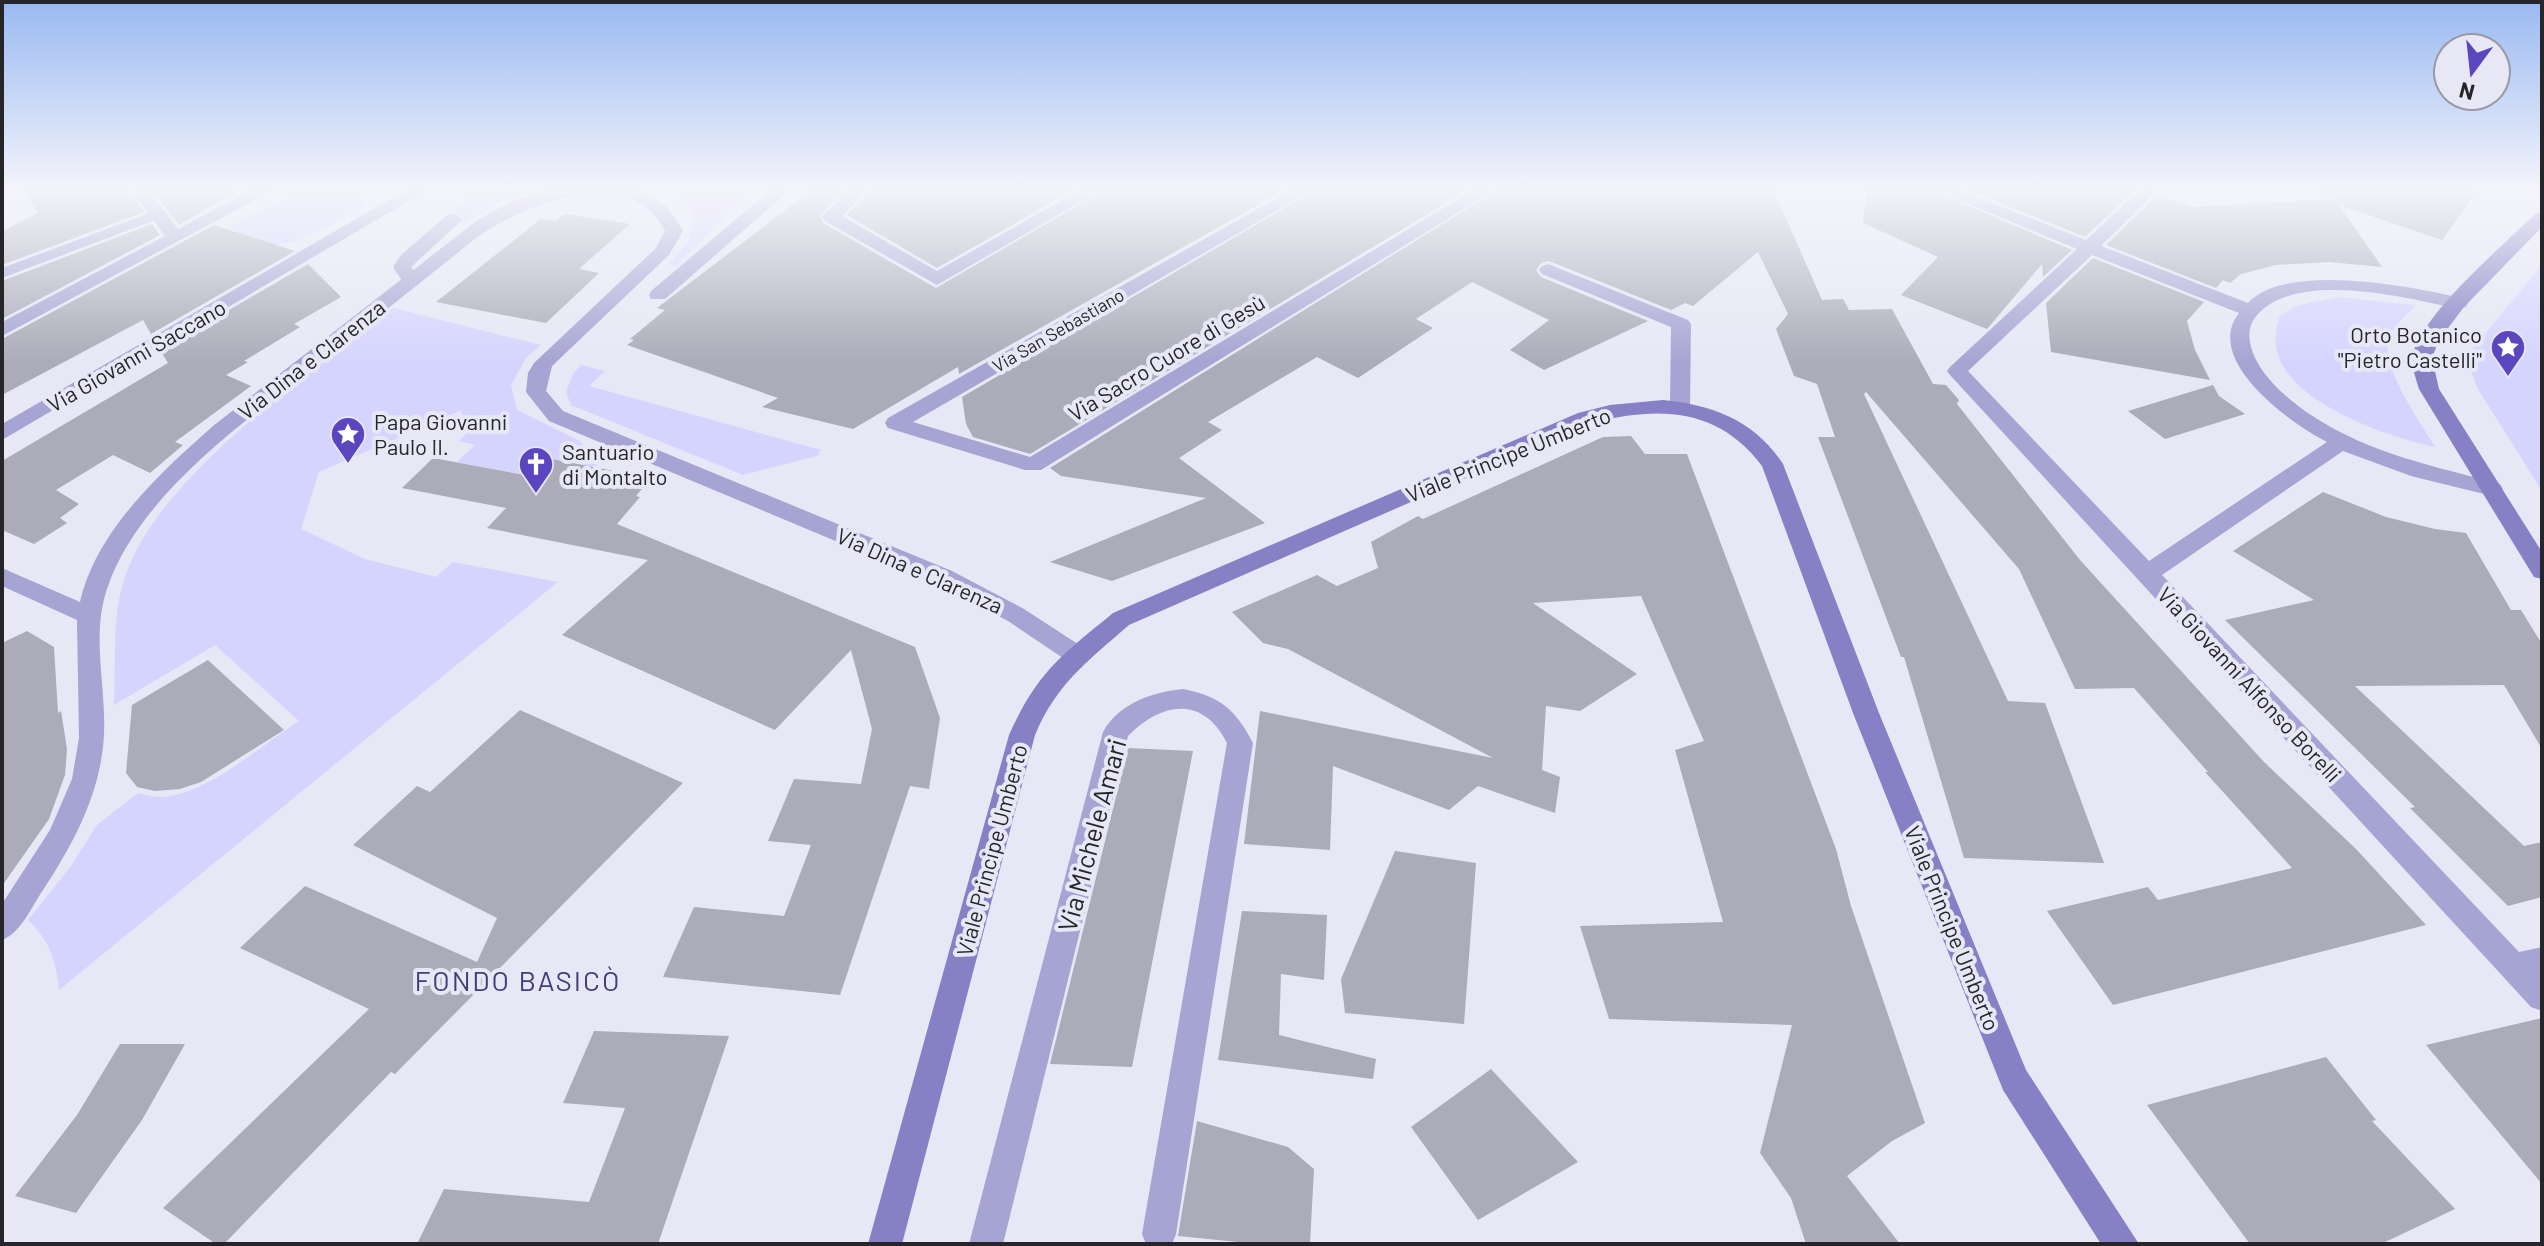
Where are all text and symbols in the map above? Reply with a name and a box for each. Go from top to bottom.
north arrow [2432,32,2512,112]
text: N [2456,78,2477,107]
street label: Via San Sebastiano [988,283,1128,377]
street label: Via Sacro Cuore di Gesù [1063,288,1269,426]
street label: Via Giovanni Saccano [42,293,230,417]
street label: Via Dina e Clarenza [232,294,390,424]
place label: Orto Botanico "Pietro Castelli" [2338,321,2482,372]
place icon: Orto Botanico "Pietro Castelli" [2489,328,2527,378]
street label: Viale Principe Umberto [1402,401,1614,507]
place label: Papa Giovanni Paulo II. [374,408,507,459]
place icon: Papa Giovanni Paulo II. [329,415,367,465]
place label: Santuario di Montalto [562,438,668,489]
church icon: Santuario di Montalto [517,445,555,495]
street label: Via Dina e Clarenza [833,522,1007,618]
street label: Via Giovanni Alfonso Borelli [2153,581,2347,787]
street label: Via Michele Amari [1050,735,1132,935]
street label: Viale Principe Umberto [950,741,1032,959]
street label: Viale Principe Umberto [1900,822,2006,1034]
district label: FONDO BASICÒ [415,963,621,997]

